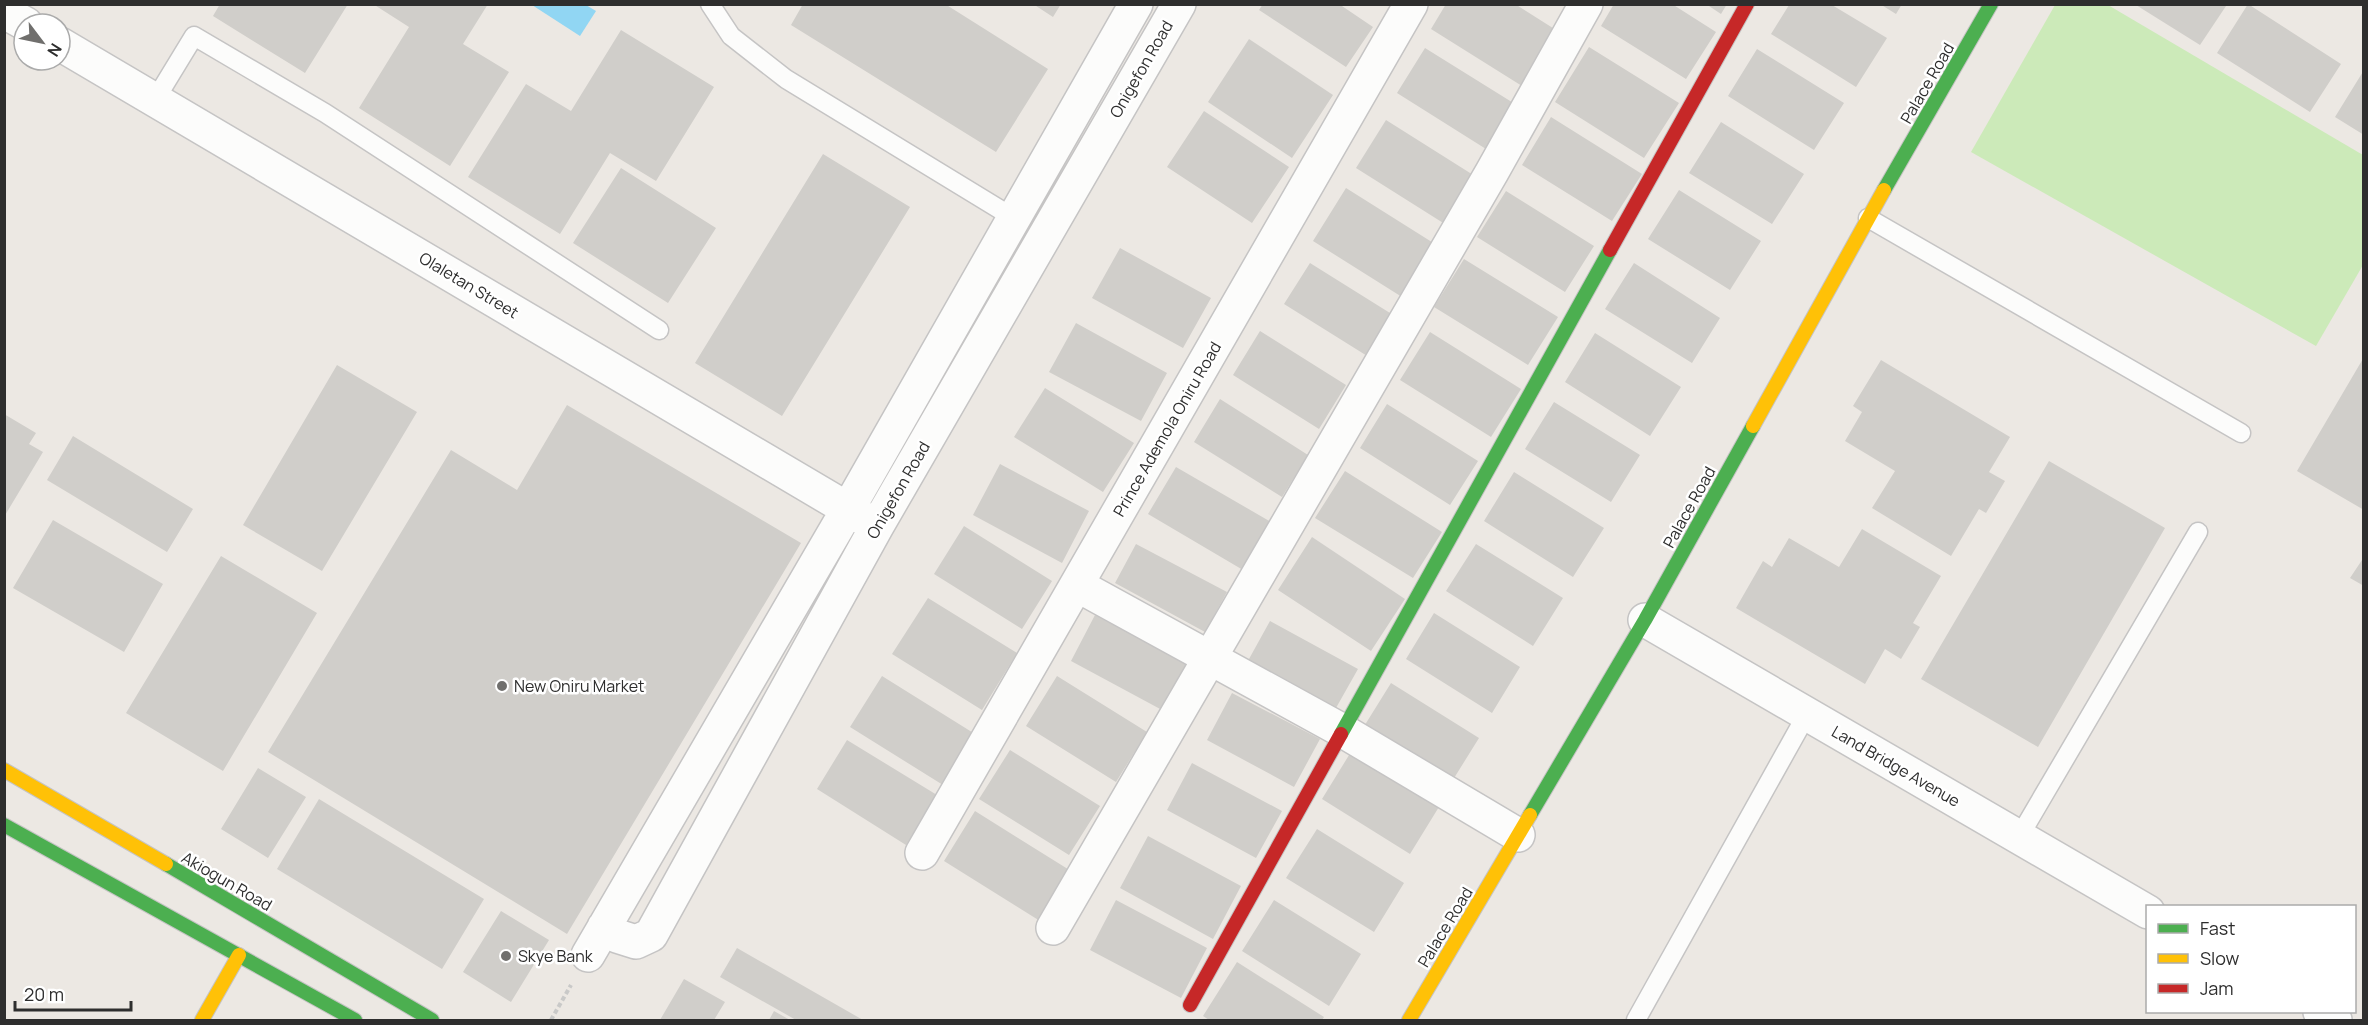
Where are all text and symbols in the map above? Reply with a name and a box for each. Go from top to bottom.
north arrow [12,12,72,72]
street label: Onigefon Road [1104,16,1178,122]
text: N [42,39,67,61]
street label: Palace Road [1895,39,1959,127]
street label: Olaletan Street [415,247,523,323]
street label: Prince Ademola Oniru Road [1108,338,1226,520]
street label: Onigefon Road [861,437,935,543]
street label: Palace Road [1658,462,1720,552]
place label: New Oniru Market [514,675,644,697]
marker: New Oniru Market [495,679,509,693]
street label: Land Bridge Avenue [1828,720,1964,812]
street label: Akiogun Road [178,846,276,916]
street label: Palace Road [1412,883,1478,971]
legend [2146,905,2356,1013]
text: Fast [2200,916,2235,940]
place label: Skye Bank [518,945,594,967]
text: Slow [2200,946,2240,970]
marker: Skye Bank [499,949,513,963]
scale bar [15,974,130,1012]
text: Jam [2200,976,2234,1000]
text: 20 m [24,982,64,1006]

